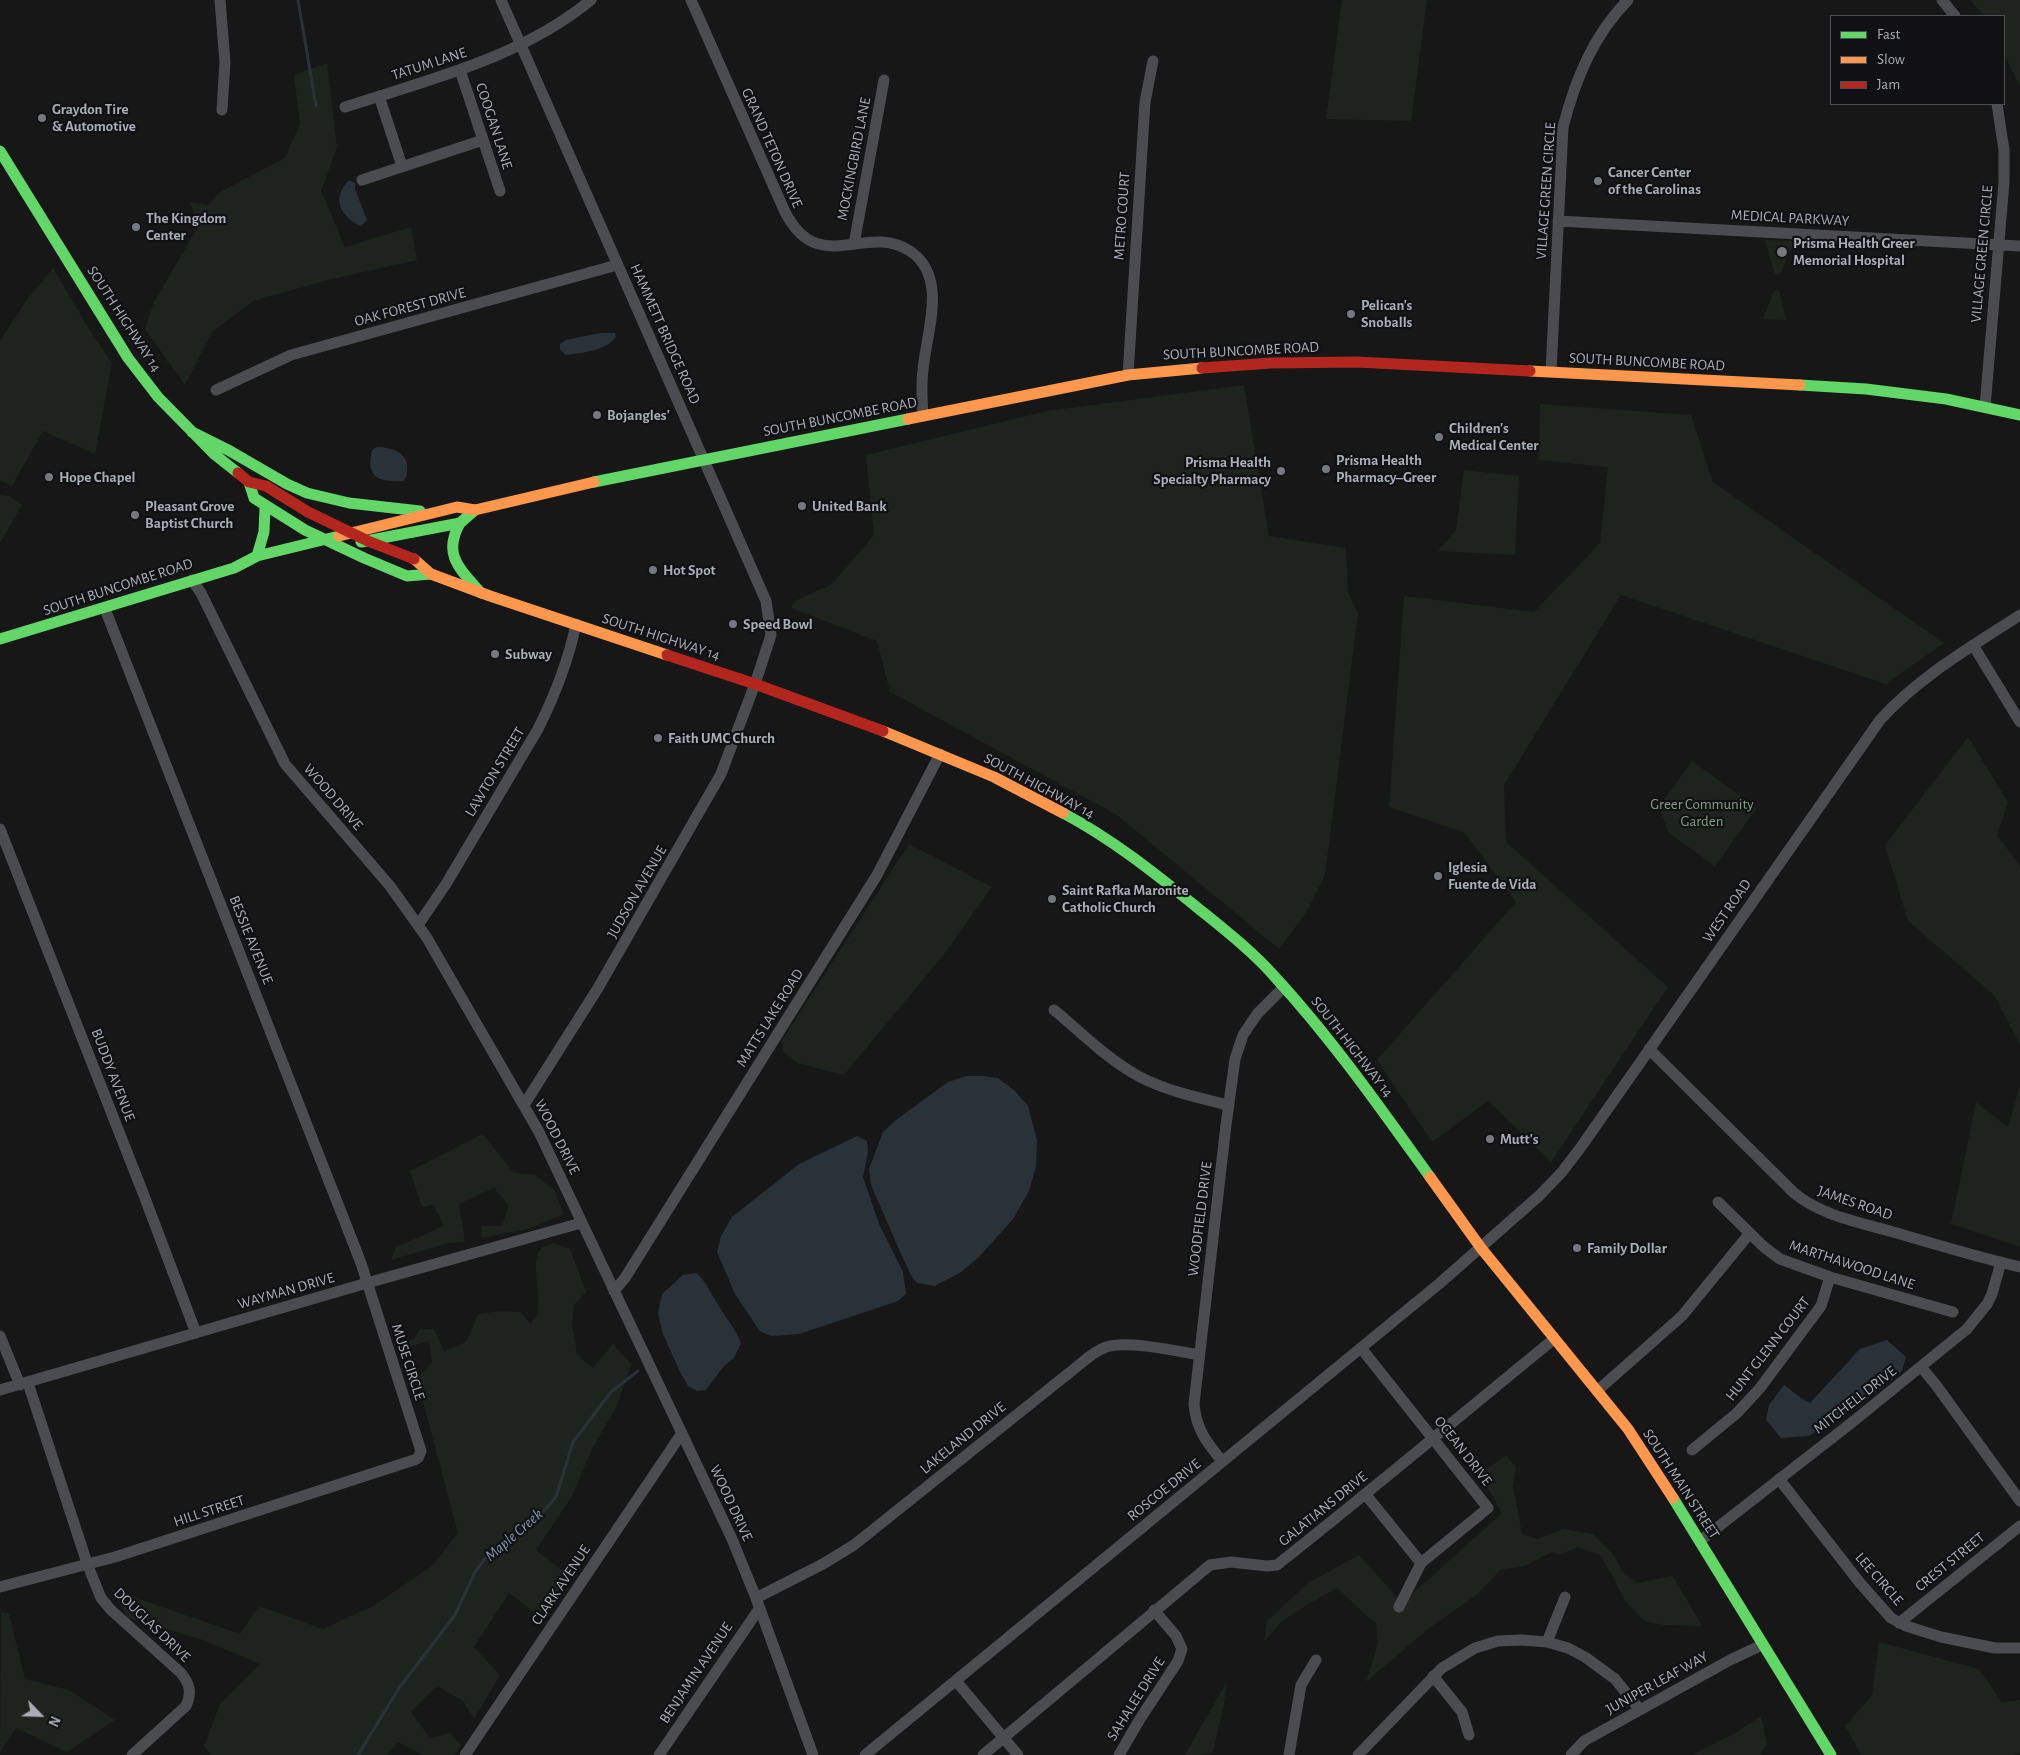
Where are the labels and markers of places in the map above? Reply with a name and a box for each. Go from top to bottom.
place label: Graydon Tire & Automotive [52,100,136,135]
marker: Graydon Tire & Automotive [36,112,48,124]
place label: Cancer Center of the Carolinas [1608,163,1701,198]
marker: Cancer Center of the Carolinas [1592,175,1604,187]
place label: The Kingdom Center [146,209,226,244]
marker: The Kingdom Center [130,221,142,233]
place label: Prisma Health Greer Memorial Hospital [1793,234,1915,269]
marker: Prisma Health Greer Memorial Hospital [1775,245,1789,259]
place label: Pelican's Snoballs [1361,296,1412,331]
marker: Pelican's Snoballs [1345,308,1357,320]
place label: Bojangles' [607,406,670,424]
marker: Bojangles' [591,409,603,421]
place label: Children's Medical Center [1449,419,1538,454]
marker: Children's Medical Center [1433,431,1445,443]
place label: Prisma Health Pharmacy–Greer [1336,451,1436,486]
place label: Prisma Health Specialty Pharmacy [1153,453,1271,488]
marker: Prisma Health Pharmacy–Greer [1320,463,1332,475]
marker: Prisma Health Specialty Pharmacy [1275,465,1287,477]
place label: Hope Chapel [59,468,135,486]
marker: Hope Chapel [43,471,55,483]
place label: Pleasant Grove Baptist Church [145,497,234,532]
place label: United Bank [812,497,887,515]
marker: United Bank [796,500,808,512]
marker: Pleasant Grove Baptist Church [129,509,141,521]
place label: Hot Spot [663,561,716,579]
marker: Hot Spot [647,564,659,576]
place label: Speed Bowl [743,615,813,633]
marker: Speed Bowl [727,618,739,630]
place label: Subway [505,645,552,663]
marker: Subway [489,648,501,660]
place label: Faith UMC Church [668,729,775,747]
marker: Faith UMC Church [652,732,664,744]
place label: Iglesia Fuente de Vida [1448,858,1537,893]
marker: Iglesia Fuente de Vida [1432,870,1444,882]
place label: Saint Rafka Maronite Catholic Church [1062,881,1189,916]
marker: Saint Rafka Maronite Catholic Church [1046,893,1058,905]
place label: Mutt's [1500,1130,1539,1148]
marker: Mutt's [1484,1133,1496,1145]
place label: Family Dollar [1587,1239,1667,1257]
marker: Family Dollar [1571,1242,1583,1254]

